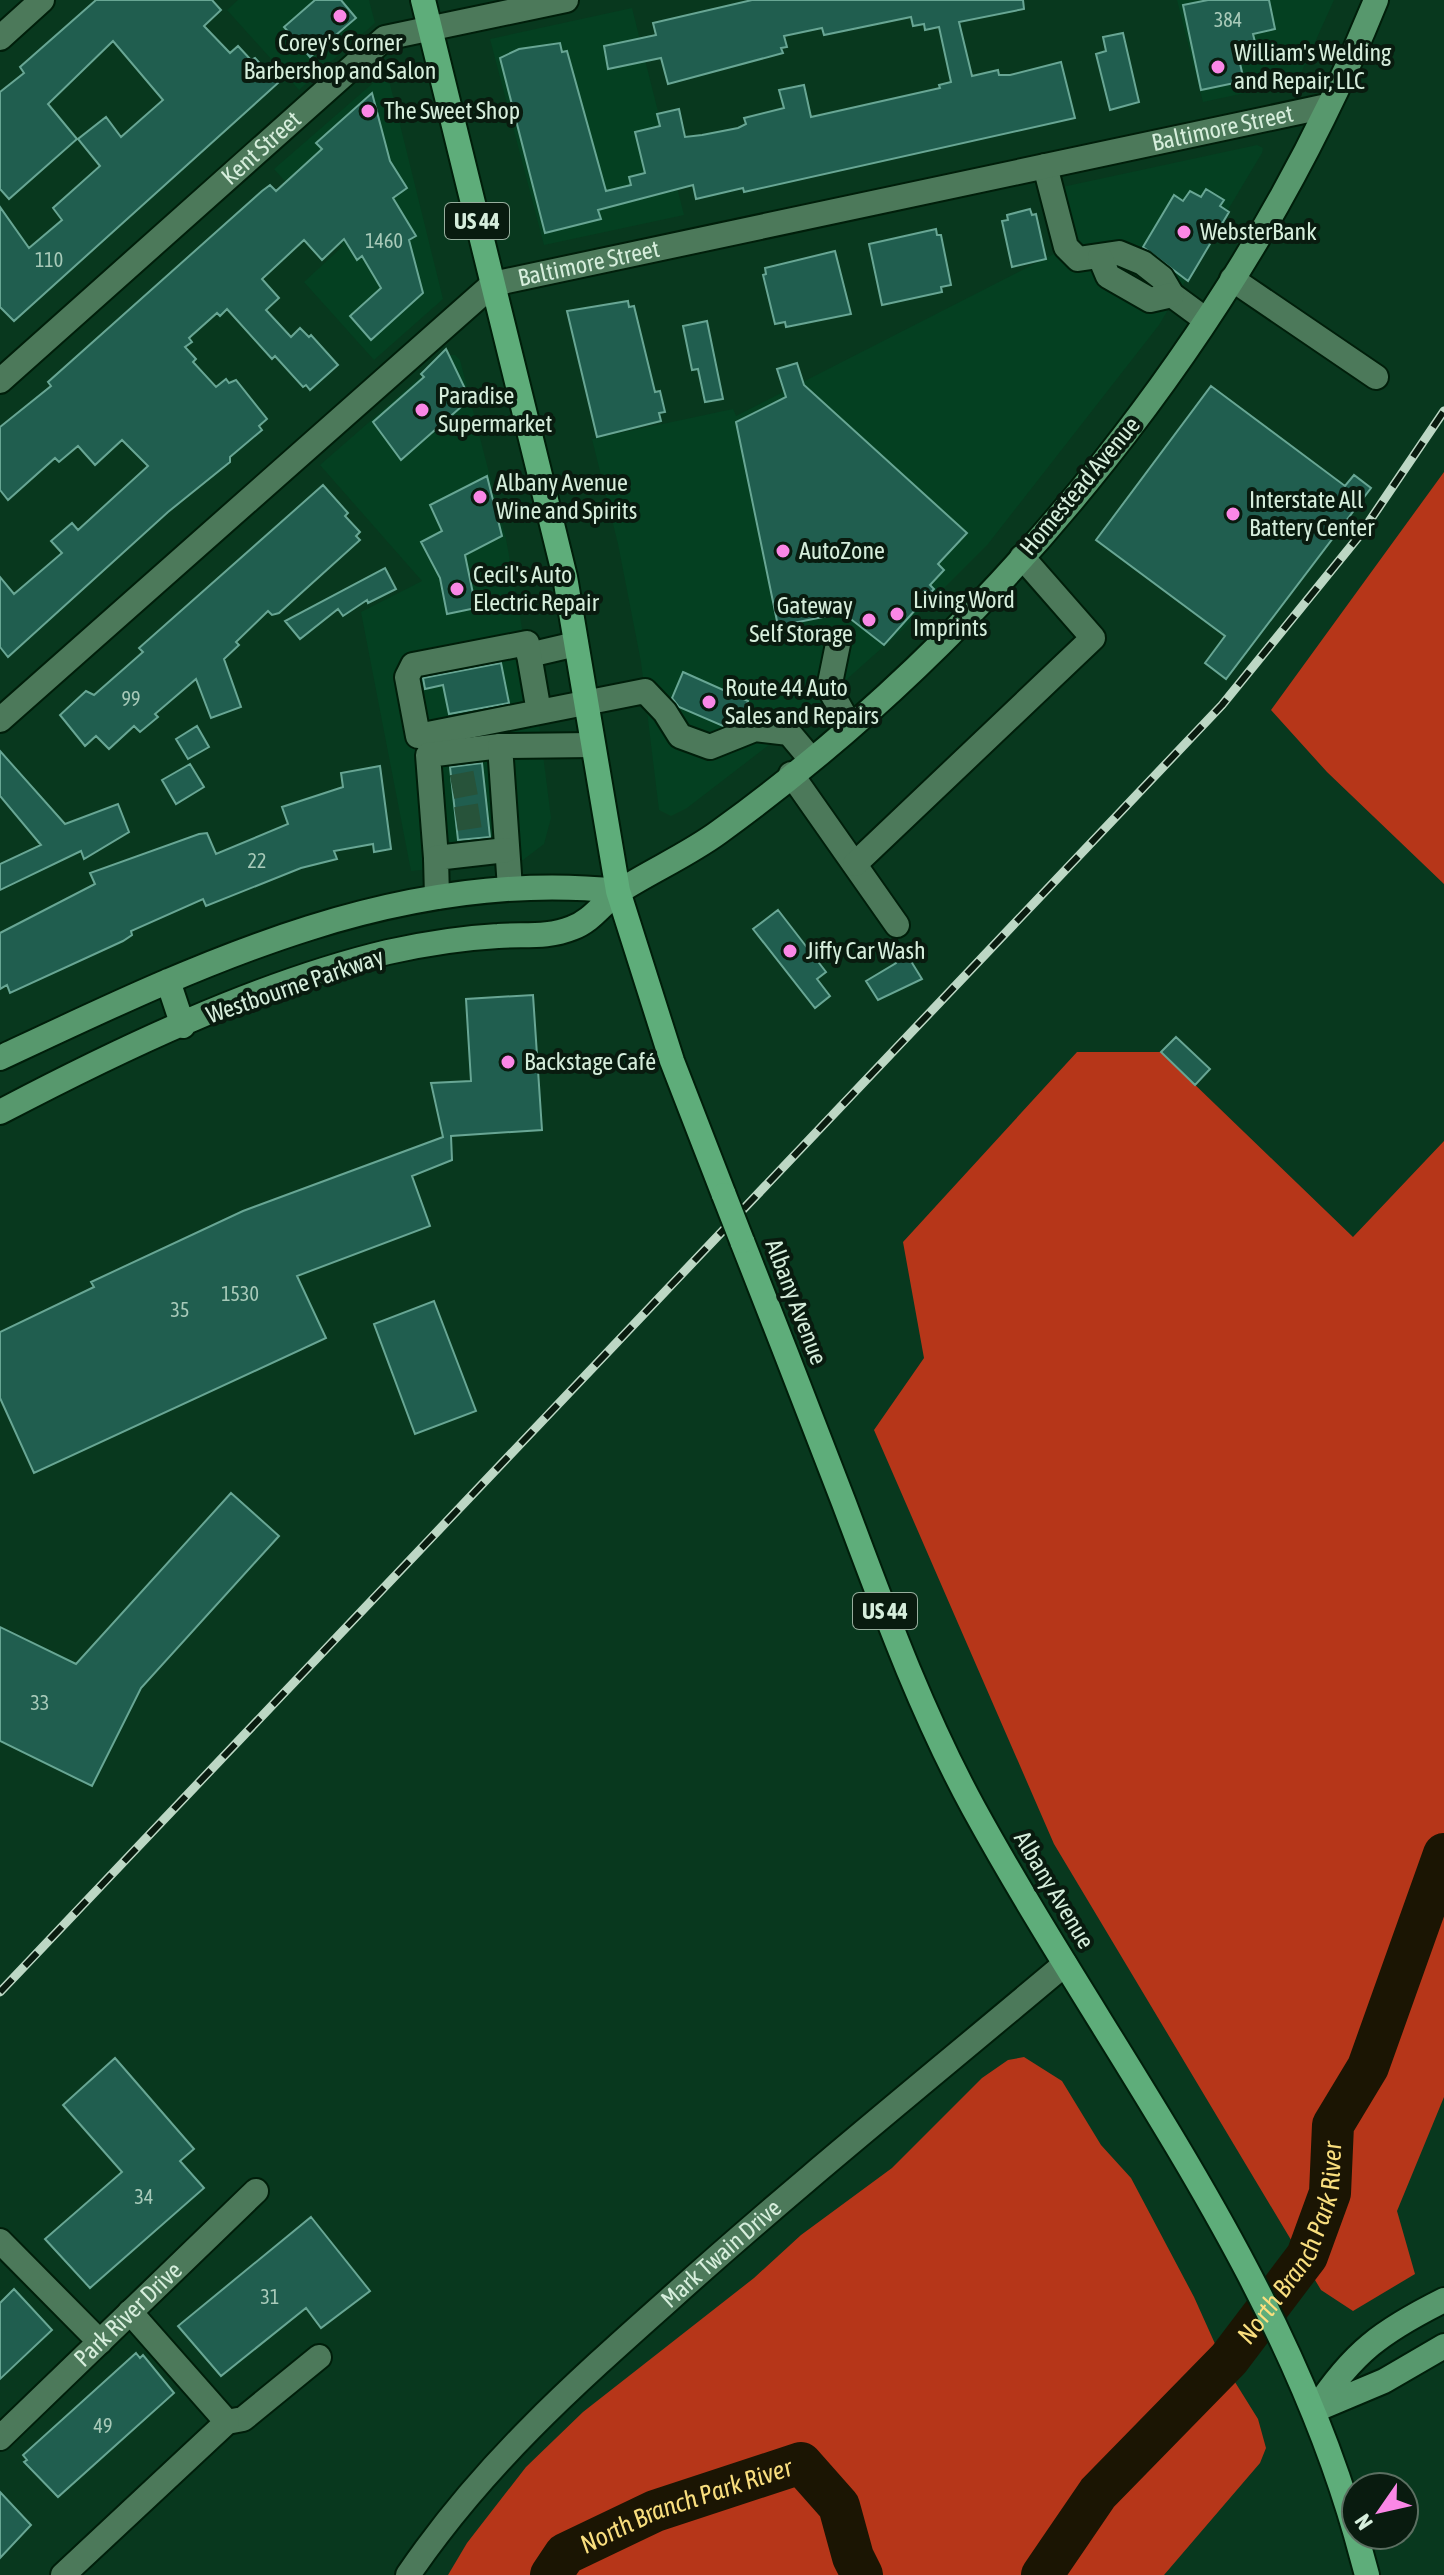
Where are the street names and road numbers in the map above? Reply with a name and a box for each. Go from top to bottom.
street label: Baltimore Street [1149,100,1296,156]
street label: Kent Street [216,105,306,190]
road number: US 44 [445,203,509,239]
street label: Baltimore Street [515,235,662,291]
street label: Homestead Avenue [1014,411,1145,560]
street label: Westbourne Parkway [203,943,387,1028]
street label: Albany Avenue [760,1235,833,1368]
road number: US 44 [853,1593,917,1629]
street label: Albany Avenue [1009,1826,1100,1953]
street label: Mark Twain Drive [656,2194,786,2313]
street label: Park River Drive [69,2256,187,2372]

